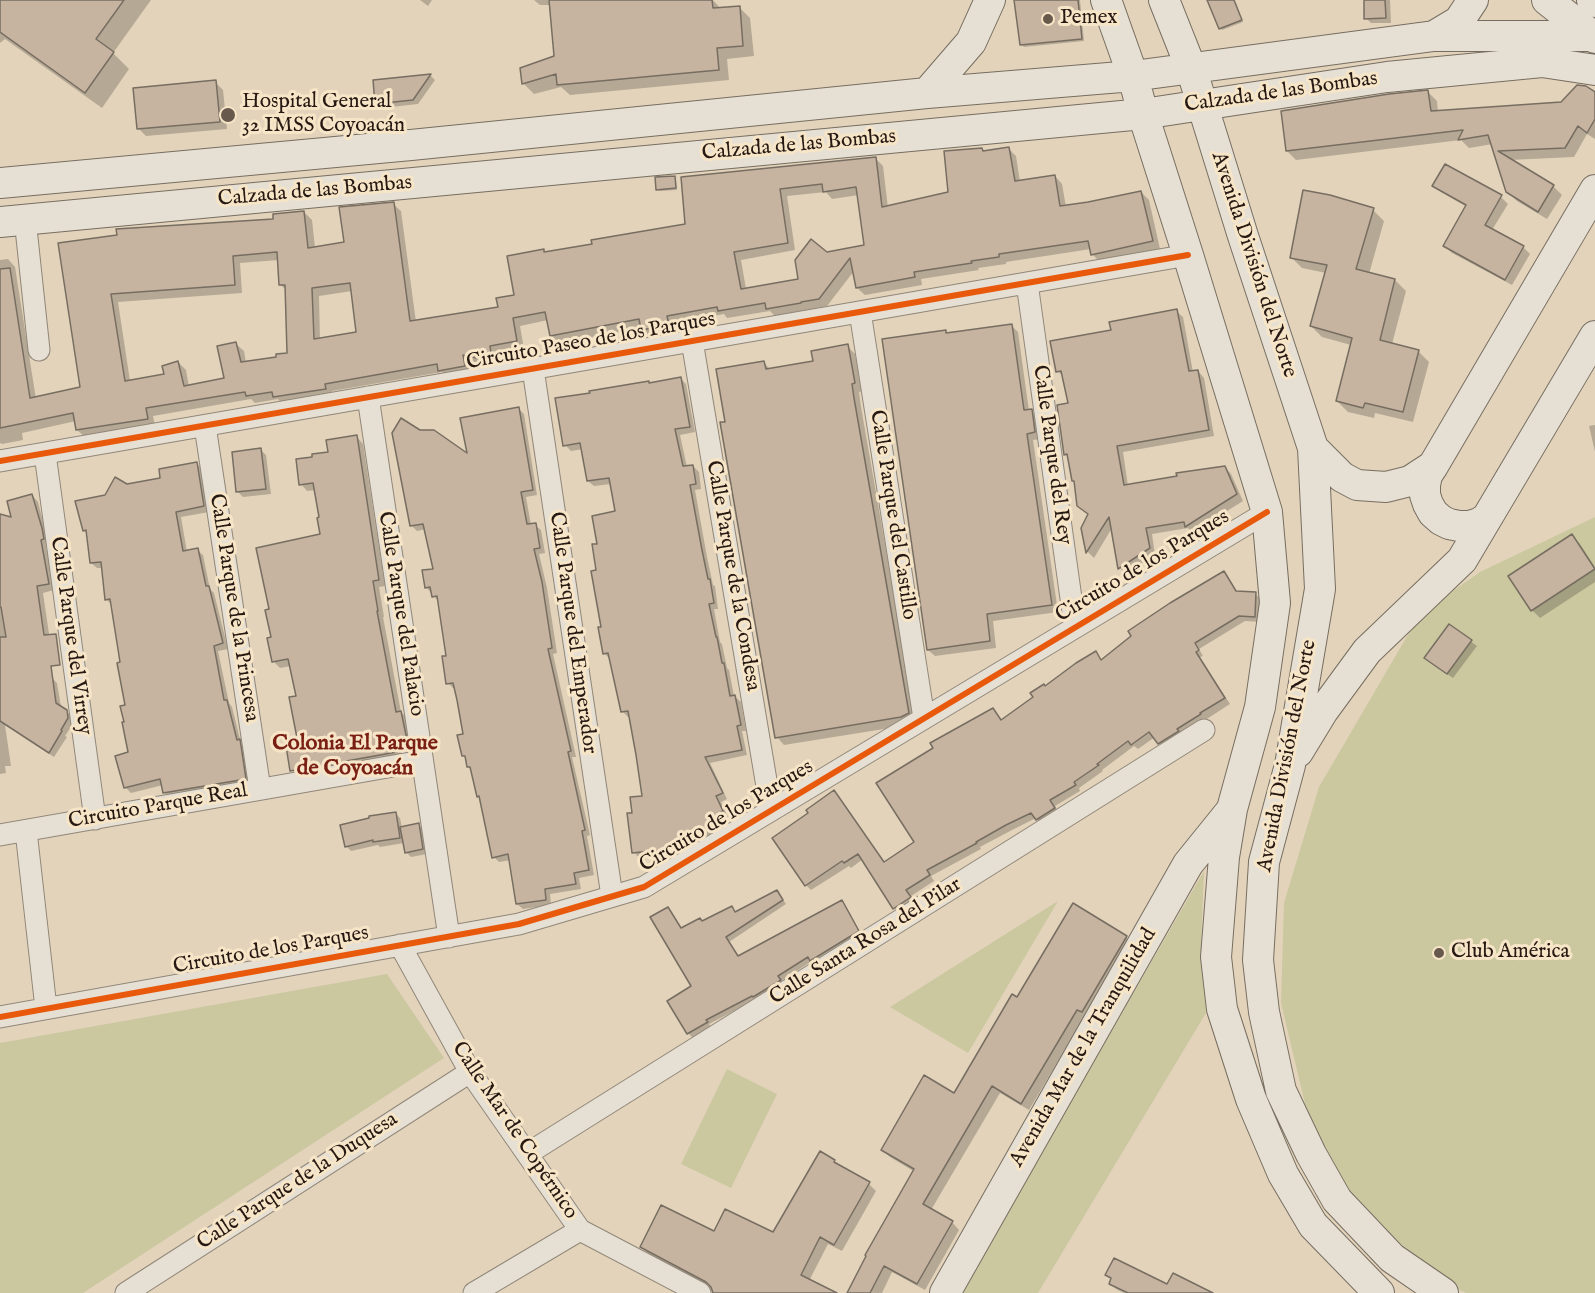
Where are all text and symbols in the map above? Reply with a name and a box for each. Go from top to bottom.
place label: Pemex [1060,6,1118,32]
marker: Pemex [1041,12,1055,26]
street label: Calzada de las Bombas [1183,67,1379,119]
place label: Hospital General 32 IMSS Coyoacán [242,90,405,140]
marker: Hospital General 32 IMSS Coyoacán [219,106,237,124]
street label: Calzada de las Bombas [701,125,897,167]
street label: Avenida División del Norte [1205,149,1301,381]
street label: Calzada de las Bombas [217,171,413,213]
street label: Circuito Paseo de los Parques [465,308,717,376]
street label: Calle Parque del Rey [1026,364,1076,546]
street label: Calle Parque del Castillo [863,408,921,622]
street label: Calle Parque de la Condesa [699,459,765,693]
street label: Calle Parque de la Princesa [203,492,263,724]
street label: Circuito de los Parques [1052,505,1234,629]
street label: Calle Parque del Palacio [371,510,429,718]
street label: Calle Parque del Emperador [543,510,601,756]
street label: Calle Parque del Virrey [44,535,96,737]
street label: Avenida División del Norte [1253,638,1323,874]
district label: Colonia El Parque de Coyoacán [272,731,438,782]
street label: Circuito de los Parques [636,755,818,879]
street label: Circuito Parque Real [66,779,250,835]
street label: Calle Santa Rosa del Pilar [766,873,966,1011]
street label: Circuito de los Parques [171,921,371,981]
street label: Avenida Mar de la Tranquilidad [1005,924,1163,1172]
place label: Club América [1451,940,1570,966]
marker: Club América [1432,946,1446,960]
street label: Calle Mar de Copérnico [445,1038,583,1224]
street label: Calle Parque de la Duquesa [193,1108,403,1256]

